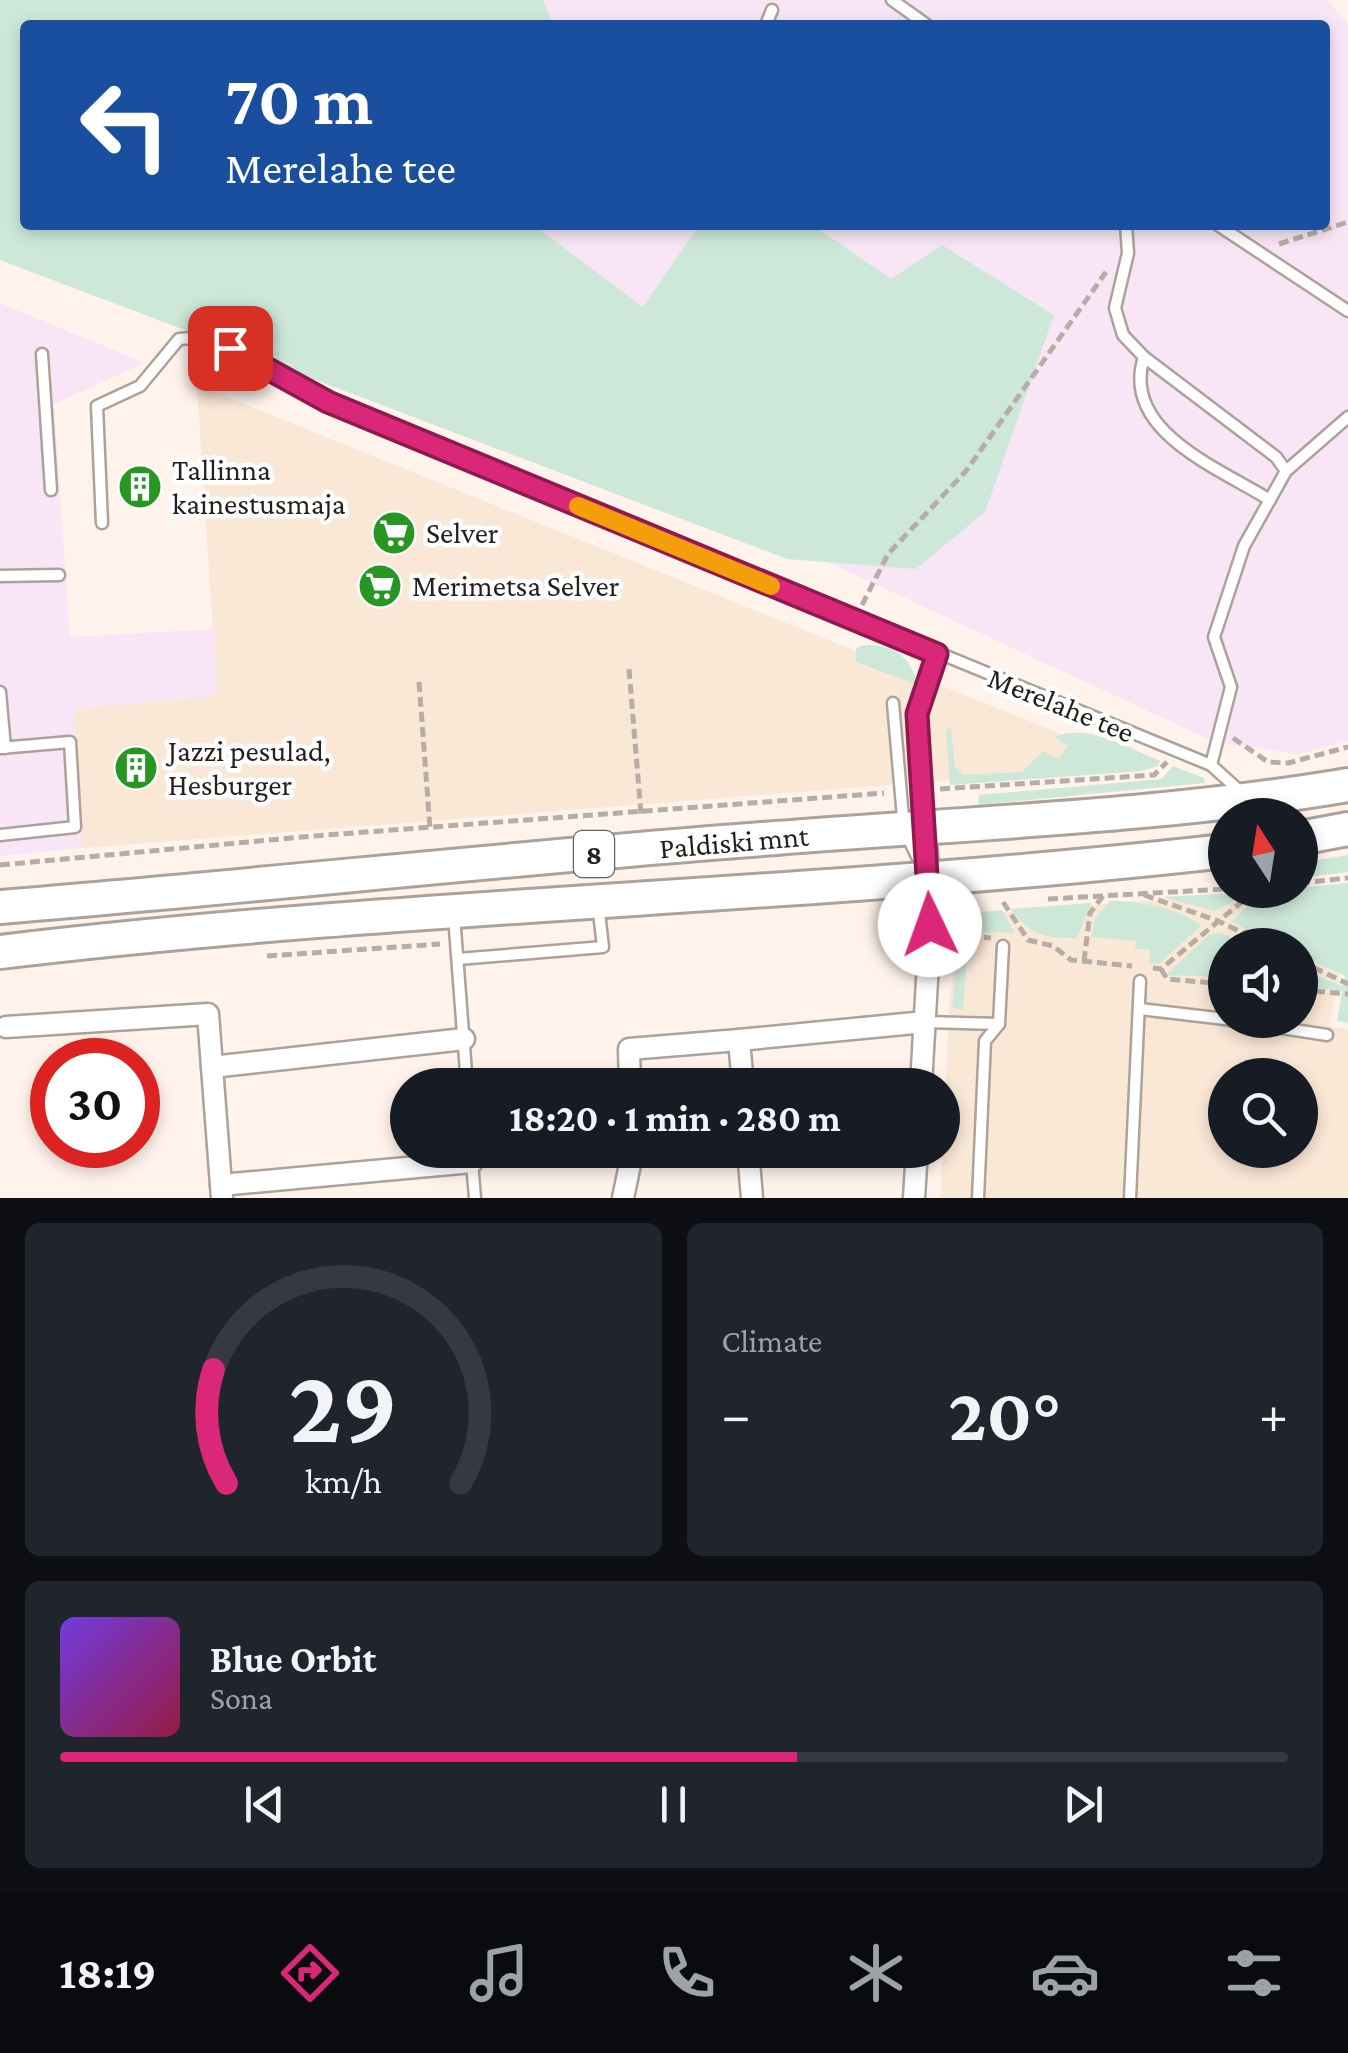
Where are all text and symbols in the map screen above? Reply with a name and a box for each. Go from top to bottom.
icon: left [60,60,190,190]
text: 70 m [225,61,373,139]
text: Merelahe tee [225,143,456,193]
pin [188,306,273,391]
icon: arrive [203,321,258,376]
place label: Tallinna kainestusmaja [172,453,346,521]
building icon: Tallinna kainestusmaja [117,464,163,510]
supermarket icon: Selver [371,510,417,556]
place label: Selver [426,516,499,549]
supermarket icon: Merimetsa Selver [357,563,403,609]
place label: Merimetsa Selver [412,569,620,602]
street label: Merelahe tee [984,660,1139,749]
place label: Jazzi pesulad, Hesburger [165,734,331,802]
building icon: Jazzi pesulad, Hesburger [113,745,159,791]
north arrow [1208,798,1318,908]
map controls [1208,798,1318,1168]
street label: Paldiski mnt [658,818,811,864]
road number: 8 [574,831,614,877]
position arrow [878,873,982,977]
button: sound [1208,928,1318,1038]
speed limit sign: 30 [30,1038,160,1168]
button: search [1208,1058,1318,1168]
text: 18:20 · 1 min · 280 m [509,1097,841,1139]
text: Climate [722,1323,822,1359]
text: 29 [289,1348,398,1463]
text: 20° [948,1373,1061,1456]
text: − [722,1384,751,1445]
text: + [1259,1384,1288,1445]
text: km/h [305,1461,382,1501]
text: Blue Orbit [210,1638,377,1680]
text: Sona [210,1680,273,1716]
icon: previous [237,1777,292,1832]
icon: pause [646,1777,701,1832]
icon: next [1056,1777,1111,1832]
icon: directions [275,1938,345,2008]
icon: music [464,1938,534,2008]
icon: phone [652,1938,722,2008]
icon: climate [841,1938,911,2008]
icon: car [1030,1938,1100,2008]
icon: filters [1219,1938,1289,2008]
text: 18:19 [59,1948,156,1998]

